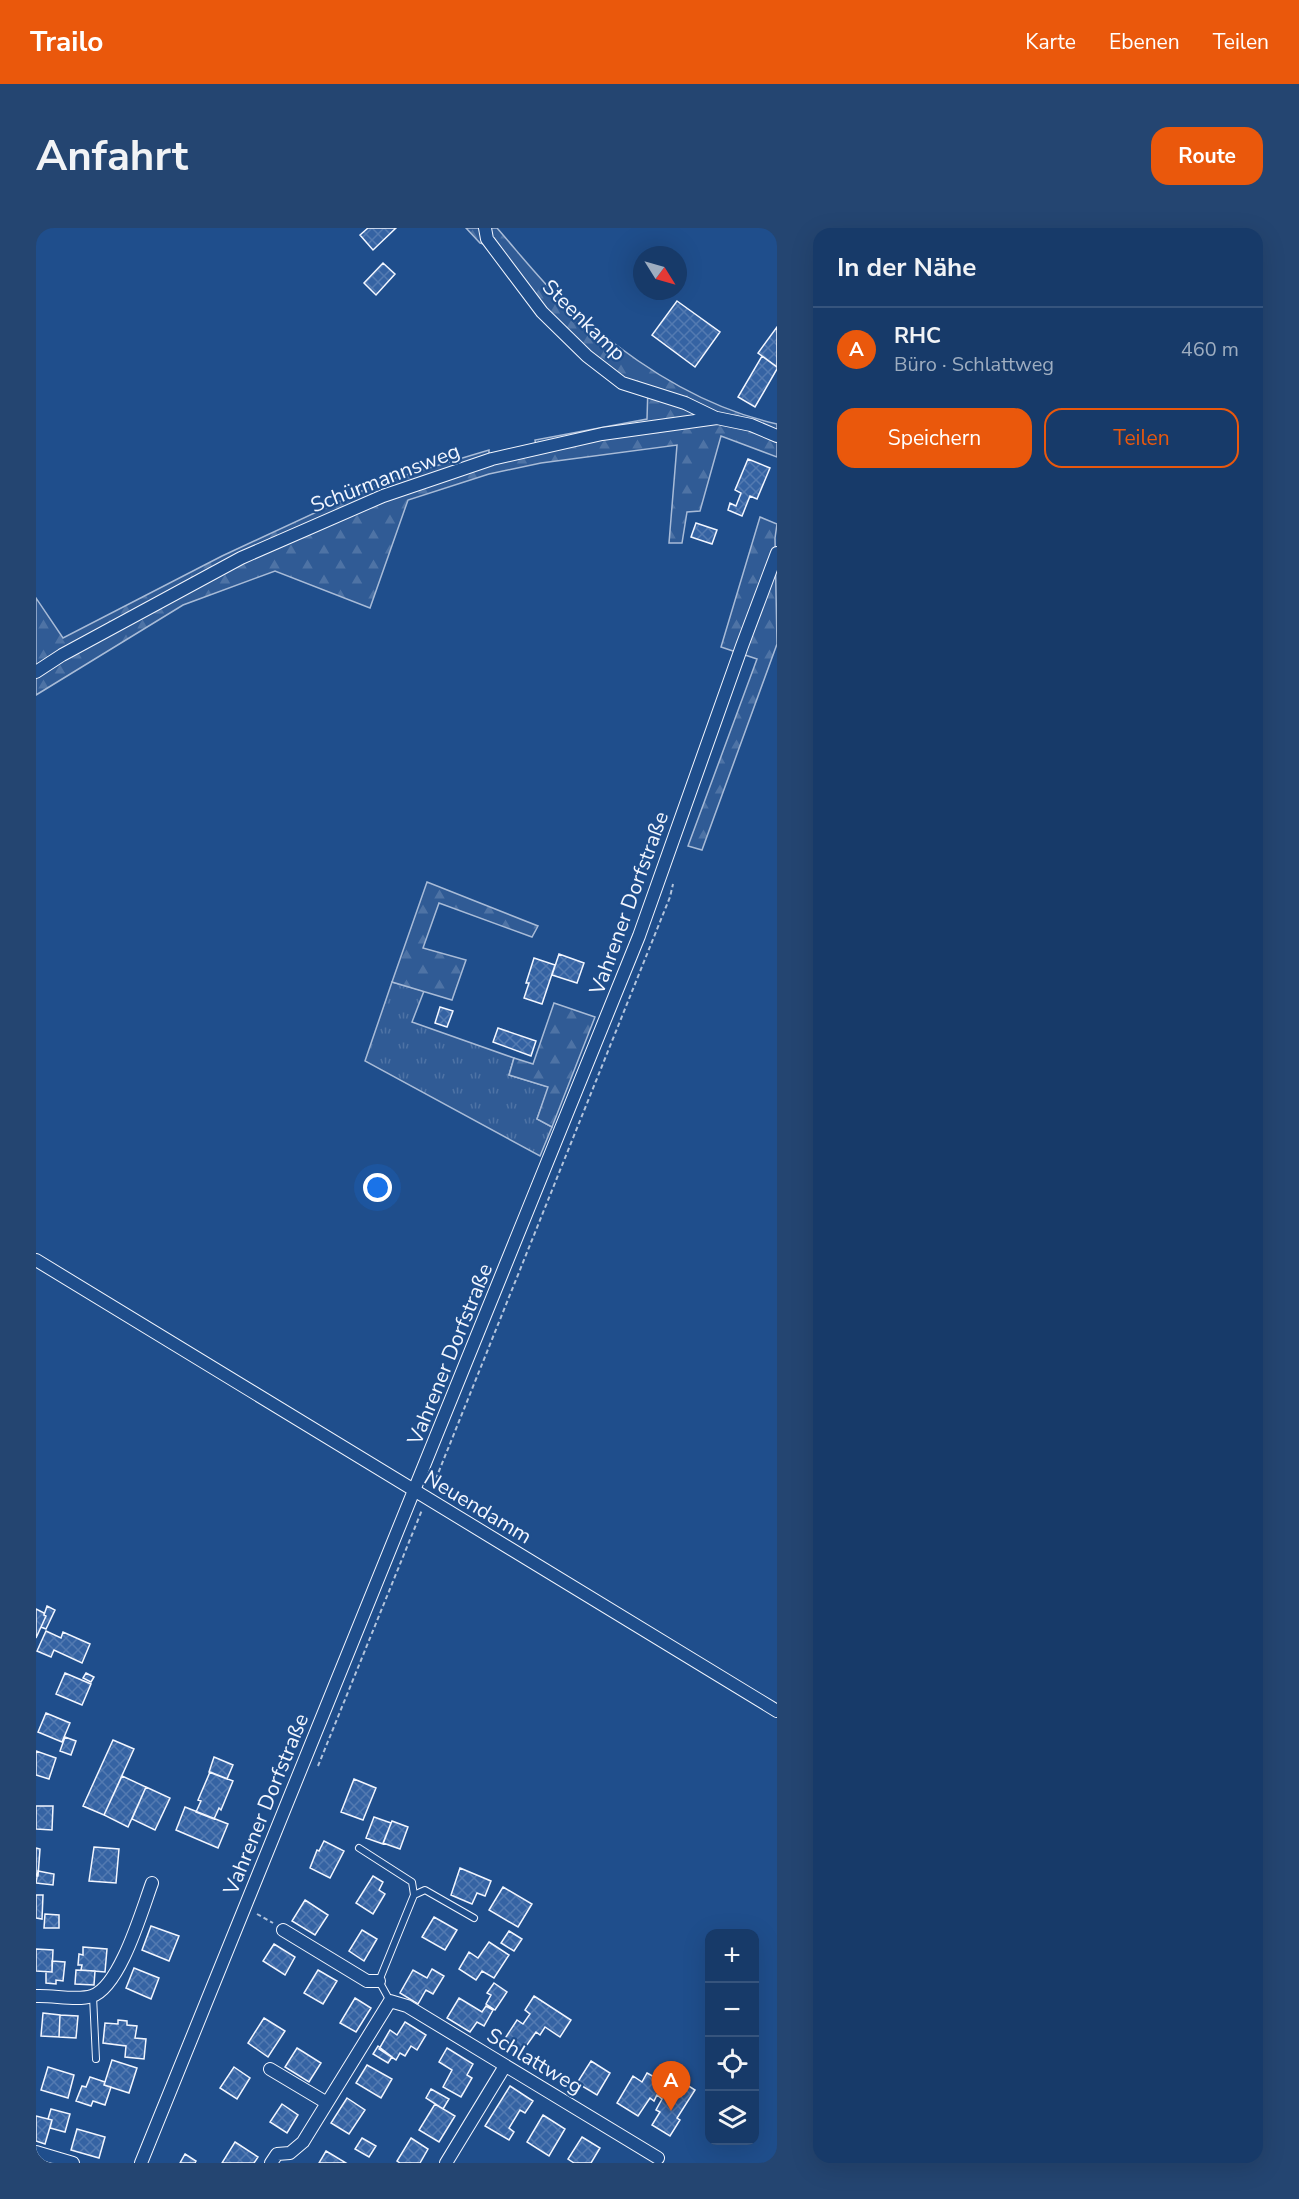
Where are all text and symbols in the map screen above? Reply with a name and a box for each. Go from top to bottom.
text: Trailo [30,23,103,61]
text: Karte [1025,28,1076,56]
text: Ebenen [1109,28,1180,56]
text: Teilen [1213,28,1269,56]
button: Route [1151,127,1263,185]
text: Anfahrt [36,128,188,185]
north arrow [633,246,687,300]
text: In der Nähe [837,250,976,285]
street label: Steenkamp [536,273,632,367]
text: RHC [894,321,941,351]
text: A [849,336,864,363]
text: 460 m [1181,336,1239,363]
text: Büro · Schlattweg [894,351,1054,378]
button: Speichern [837,408,1032,468]
button: Teilen [1044,408,1239,468]
street label: Schürmannsweg [306,437,464,519]
street label: Vahrener Dorfstraße [582,807,675,999]
your location [363,1173,392,1202]
street label: Vahrener Dorfstraße [400,1259,499,1450]
street label: Neuendamm [419,1464,537,1550]
street label: Vahrener Dorfstraße [216,1709,315,1900]
map controls [705,1929,759,2145]
button: + [705,1929,759,1983]
button: − [705,1983,759,2037]
street label: Schlattweg [482,2021,588,2101]
button: locate [705,2037,759,2091]
pin: A [652,2062,690,2111]
button: layers [705,2091,759,2145]

